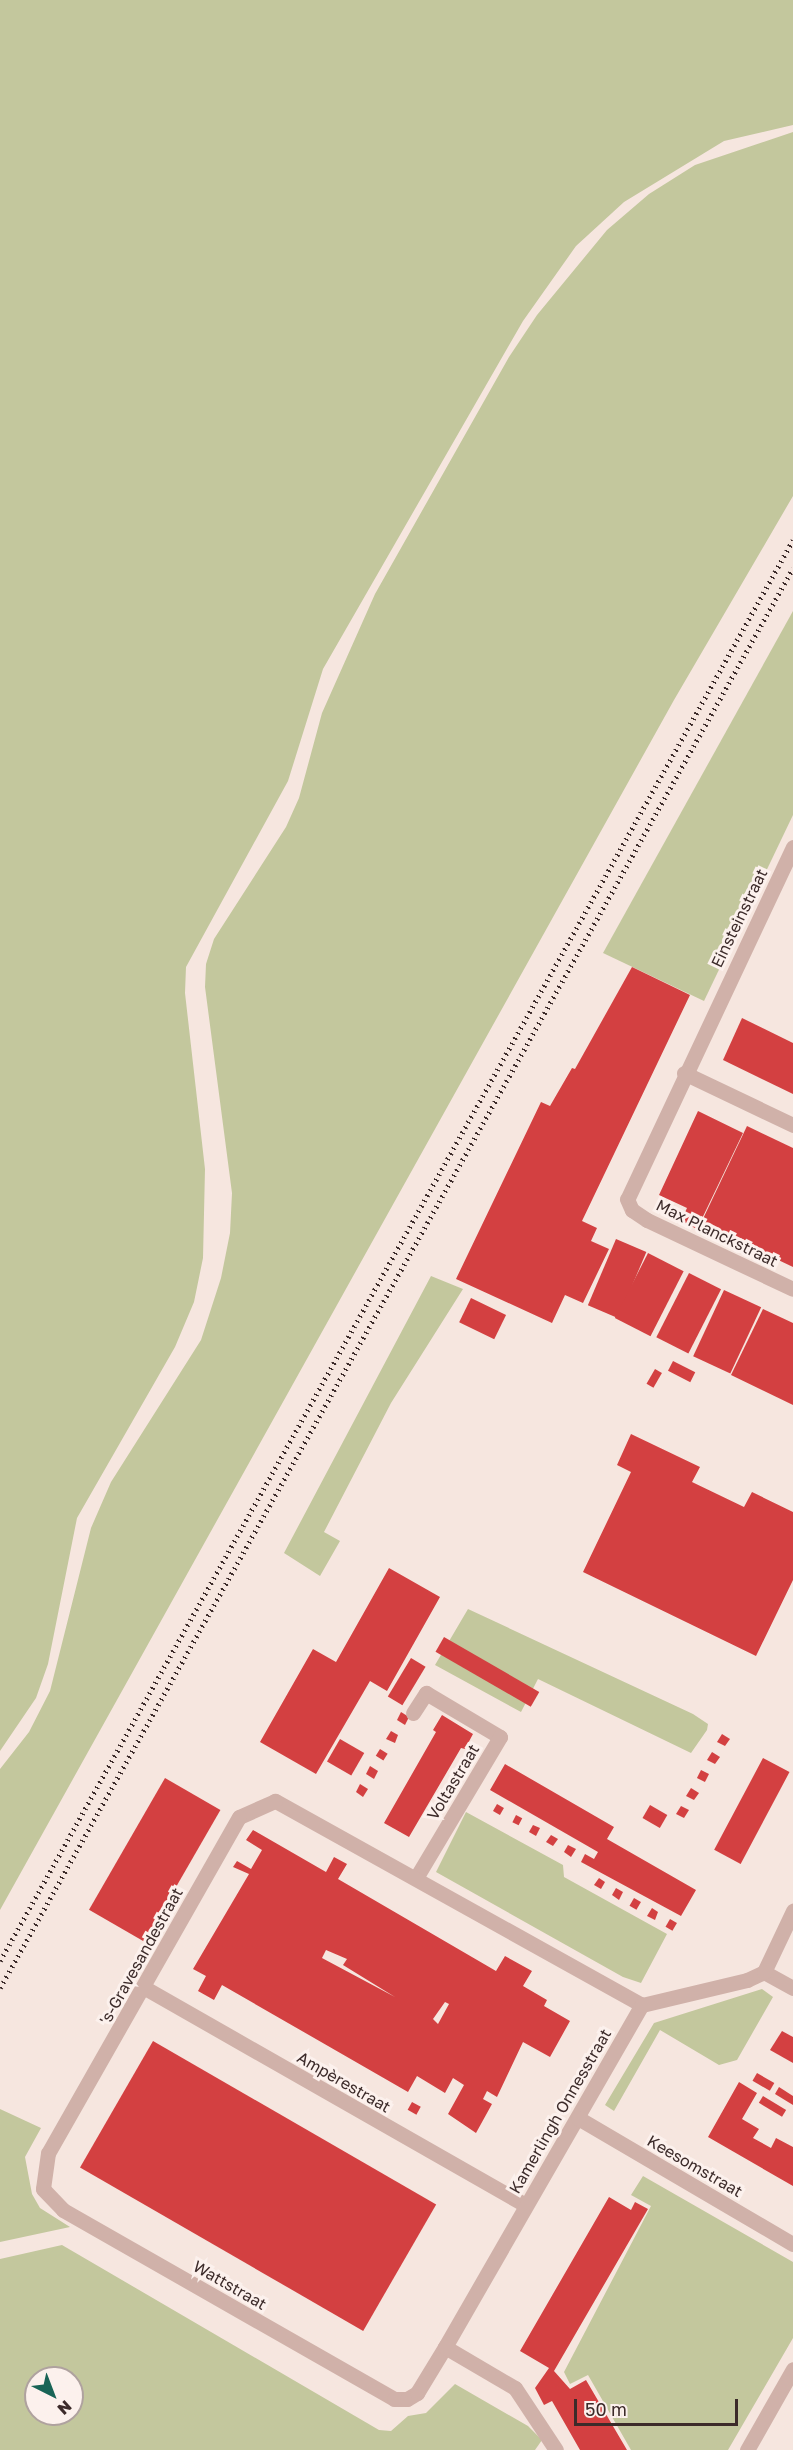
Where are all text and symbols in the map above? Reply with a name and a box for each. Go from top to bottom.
street label: Einsteinstraat [707,866,771,970]
street label: Max Planckstraat [653,1195,781,1271]
street label: Voltastraat [423,1741,483,1823]
street label: 's-Gravesandestraat [95,1884,187,2028]
street label: Kamerlingh Onnesstraat [505,2025,615,2197]
street label: Ampèrestraat [294,2048,394,2116]
street label: Keesomstraat [644,2131,746,2201]
street label: Wattstraat [190,2256,270,2314]
north arrow [24,2366,84,2426]
scale bar [577,2387,740,2425]
text: N [53,2396,76,2419]
text: 50 m [585,2398,627,2420]

